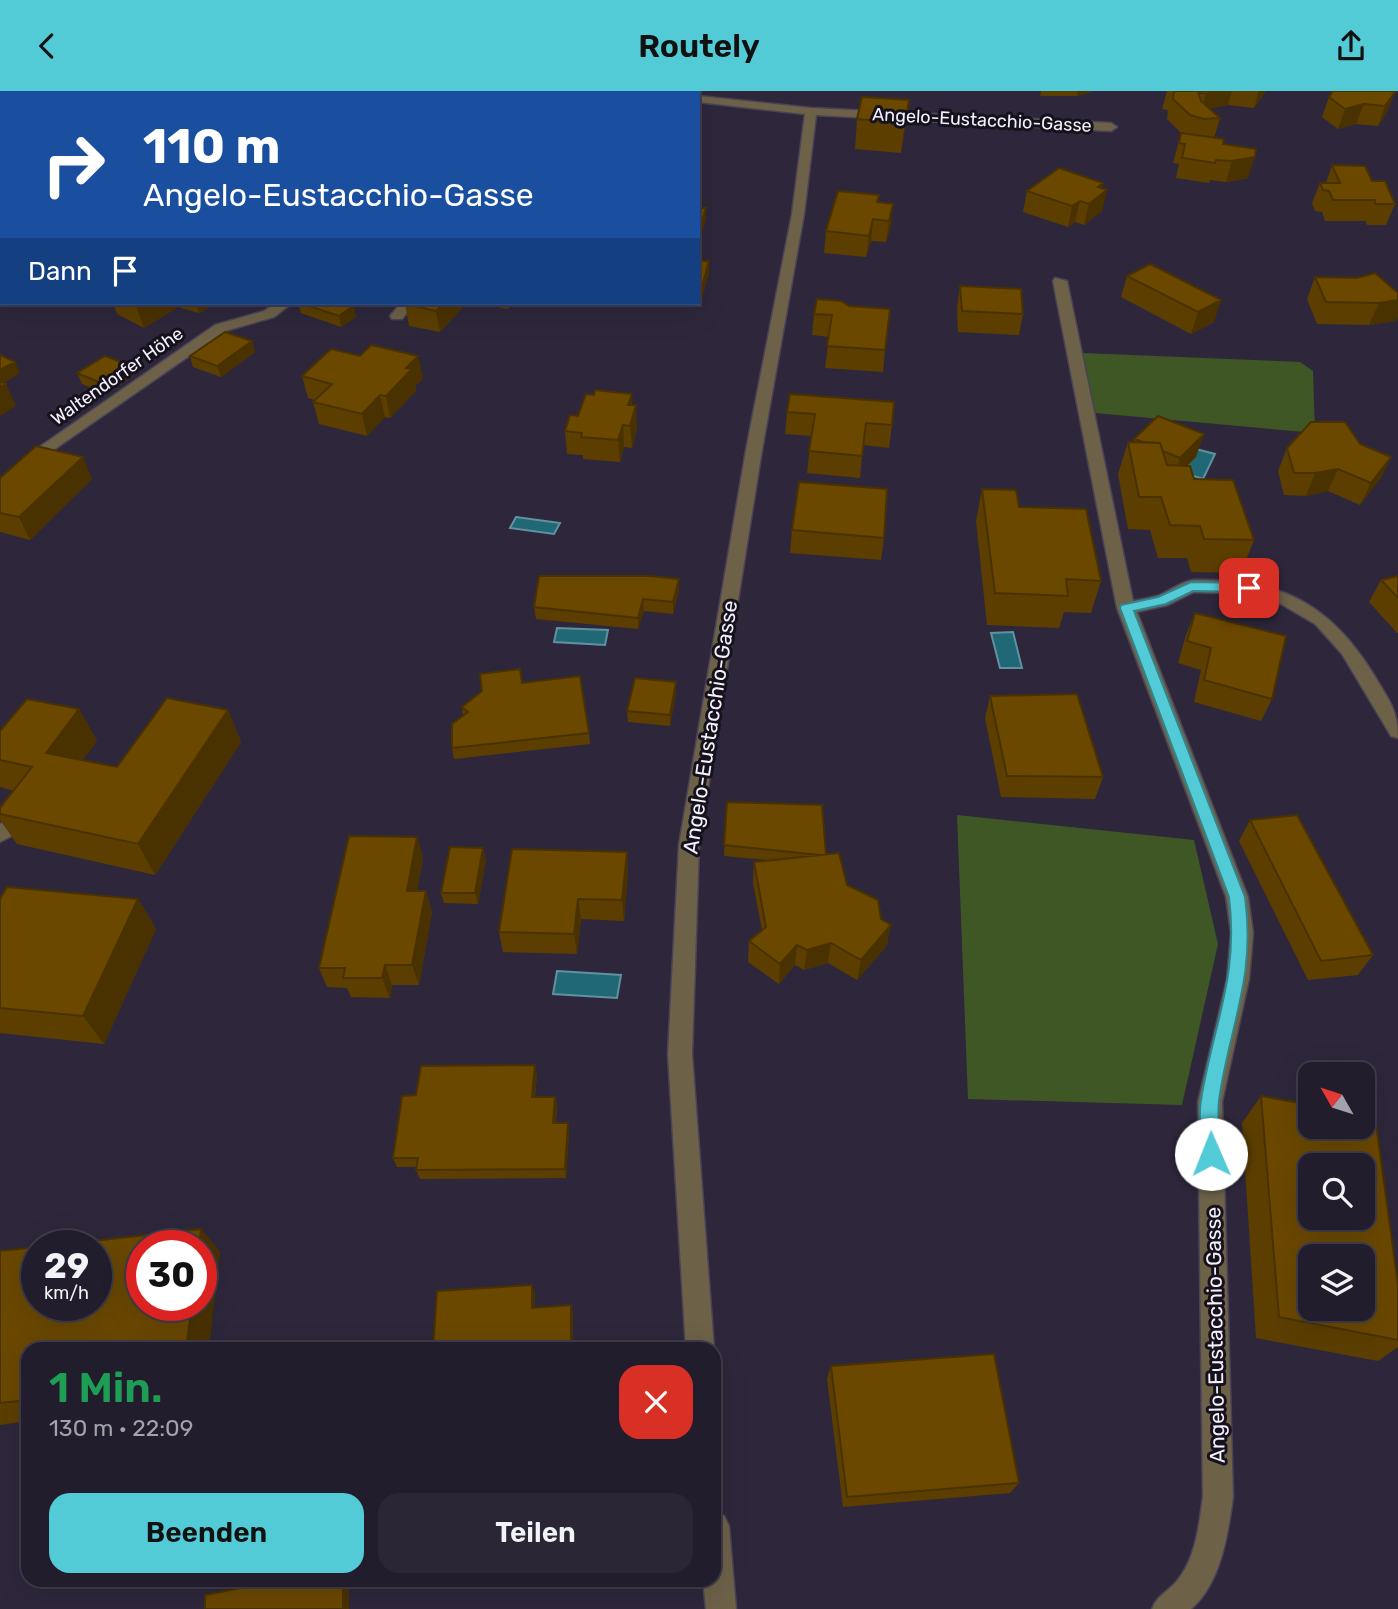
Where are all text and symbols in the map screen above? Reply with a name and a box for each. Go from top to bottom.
icon: back [28,27,66,65]
text: Routely [638,27,760,65]
icon: share [1332,27,1370,65]
street label: Angelo-Eustacchio-Gasse [872,103,1092,137]
text: 110 m [143,117,280,175]
icon: right [28,119,119,210]
text: Angelo-Eustacchio-Gasse [143,176,534,214]
icon: arrive [106,252,144,290]
text: Dann [28,256,92,287]
street label: Waltendorfer Höhe [47,322,187,430]
pin [1219,558,1279,618]
icon: arrive [1230,569,1268,607]
street label: Angelo-Eustacchio-Gasse [678,598,742,856]
north arrow [1298,1062,1376,1139]
map controls [1298,1062,1375,1321]
position arrow [1174,1117,1248,1191]
button: search [1298,1153,1375,1230]
street label: Angelo-Eustacchio-Gasse [1200,1207,1230,1463]
speed limit sign: 30 [126,1230,217,1321]
button: layers [1298,1244,1375,1321]
text: 29 [44,1245,89,1287]
text: km/h [44,1282,89,1304]
text: 1 Min. [49,1363,162,1413]
button: close [619,1365,693,1439]
text: 130 m · 22:09 [49,1414,193,1442]
button: Beenden [49,1493,364,1573]
button: Teilen [378,1493,693,1573]

